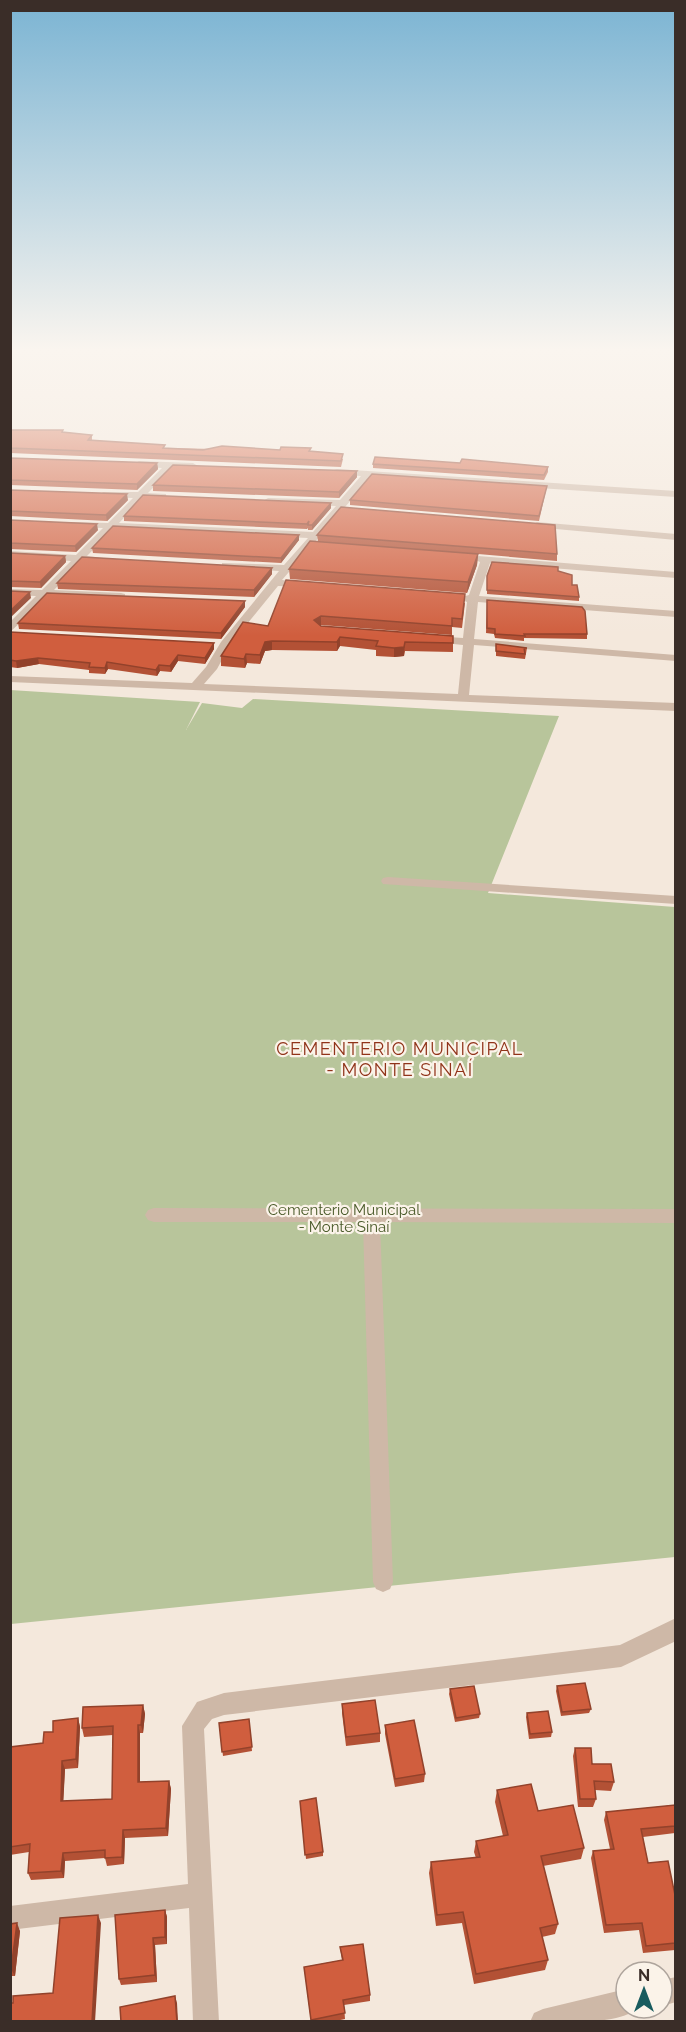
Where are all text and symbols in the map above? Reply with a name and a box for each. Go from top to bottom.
district label: CEMENTERIO MUNICIPAL - MONTE SINAÍ [276,1038,524,1080]
park label: Cementerio Municipal - Monte Sinaí [268,1201,421,1236]
north arrow [614,1960,674,2020]
text: N [638,1966,650,1985]

